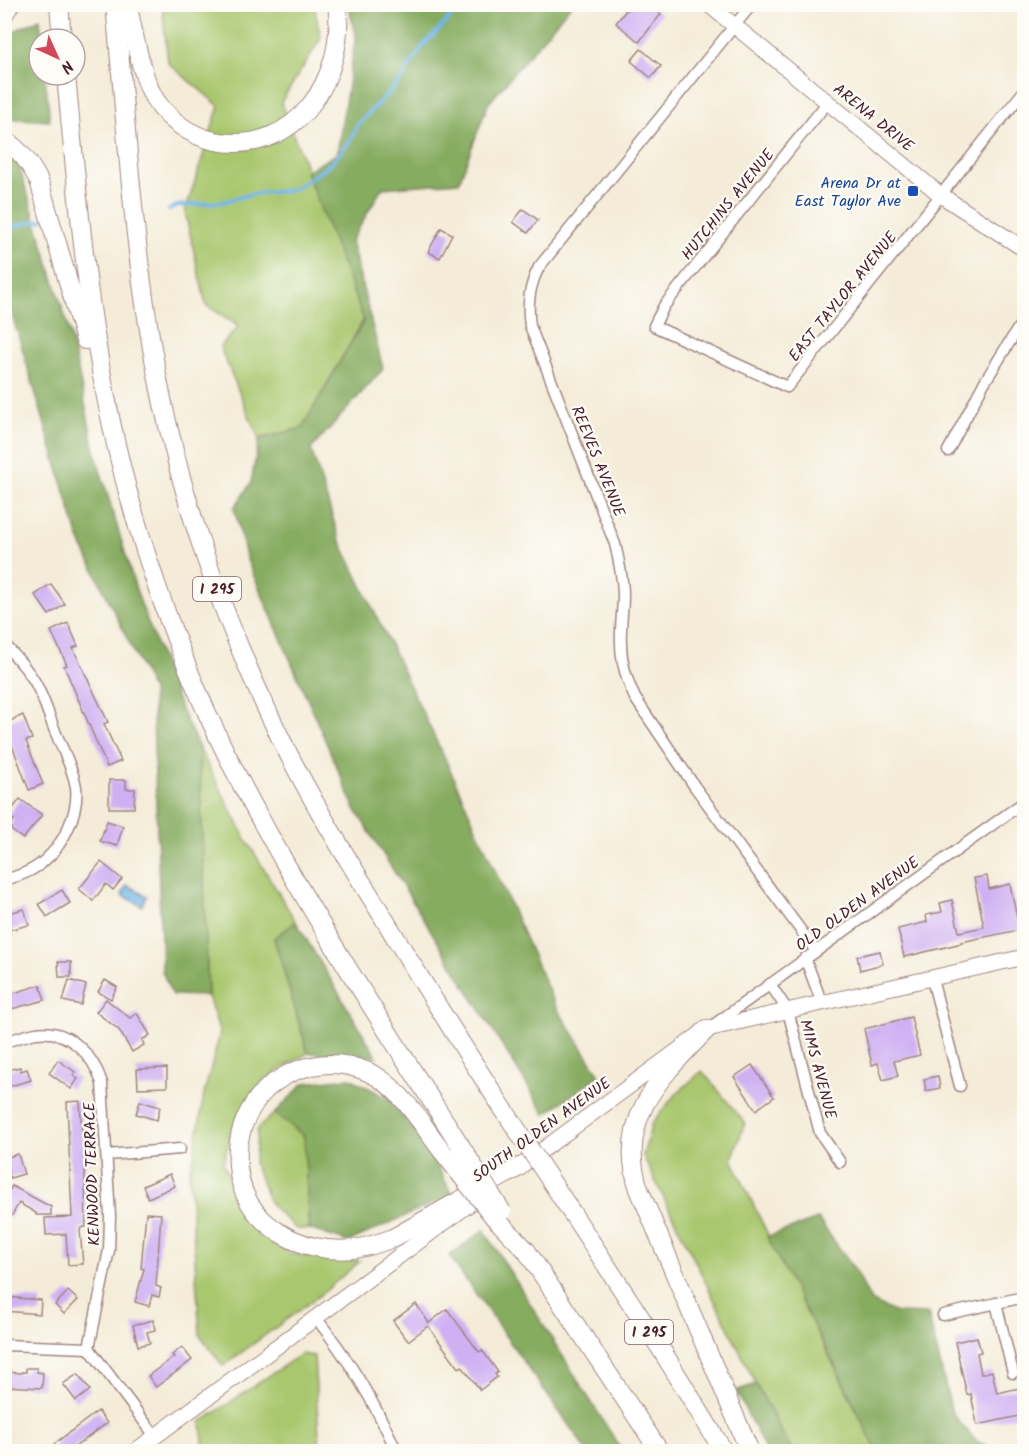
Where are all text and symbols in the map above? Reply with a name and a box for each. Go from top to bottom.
north arrow [27,27,87,87]
text: N [54,54,79,79]
street label: ARENA DRIVE [827,78,919,159]
street label: HUTCHINS AVENUE [675,143,781,266]
place label: Arena Dr at East Taylor Ave [795,171,902,214]
marker: Arena Dr at East Taylor Ave [906,184,920,198]
street label: EAST TAYLOR AVENUE [783,226,904,368]
street label: REEVES AVENUE [564,402,632,522]
road number: I 295 [193,577,241,601]
street label: OLD OLDEN AVENUE [791,850,926,958]
street label: MIMS AVENUE [792,1017,843,1123]
street label: SOUTH OLDEN AVENUE [467,1071,617,1189]
street label: KENWOOD TERRACE [77,1101,108,1246]
road number: I 295 [625,1320,673,1344]

